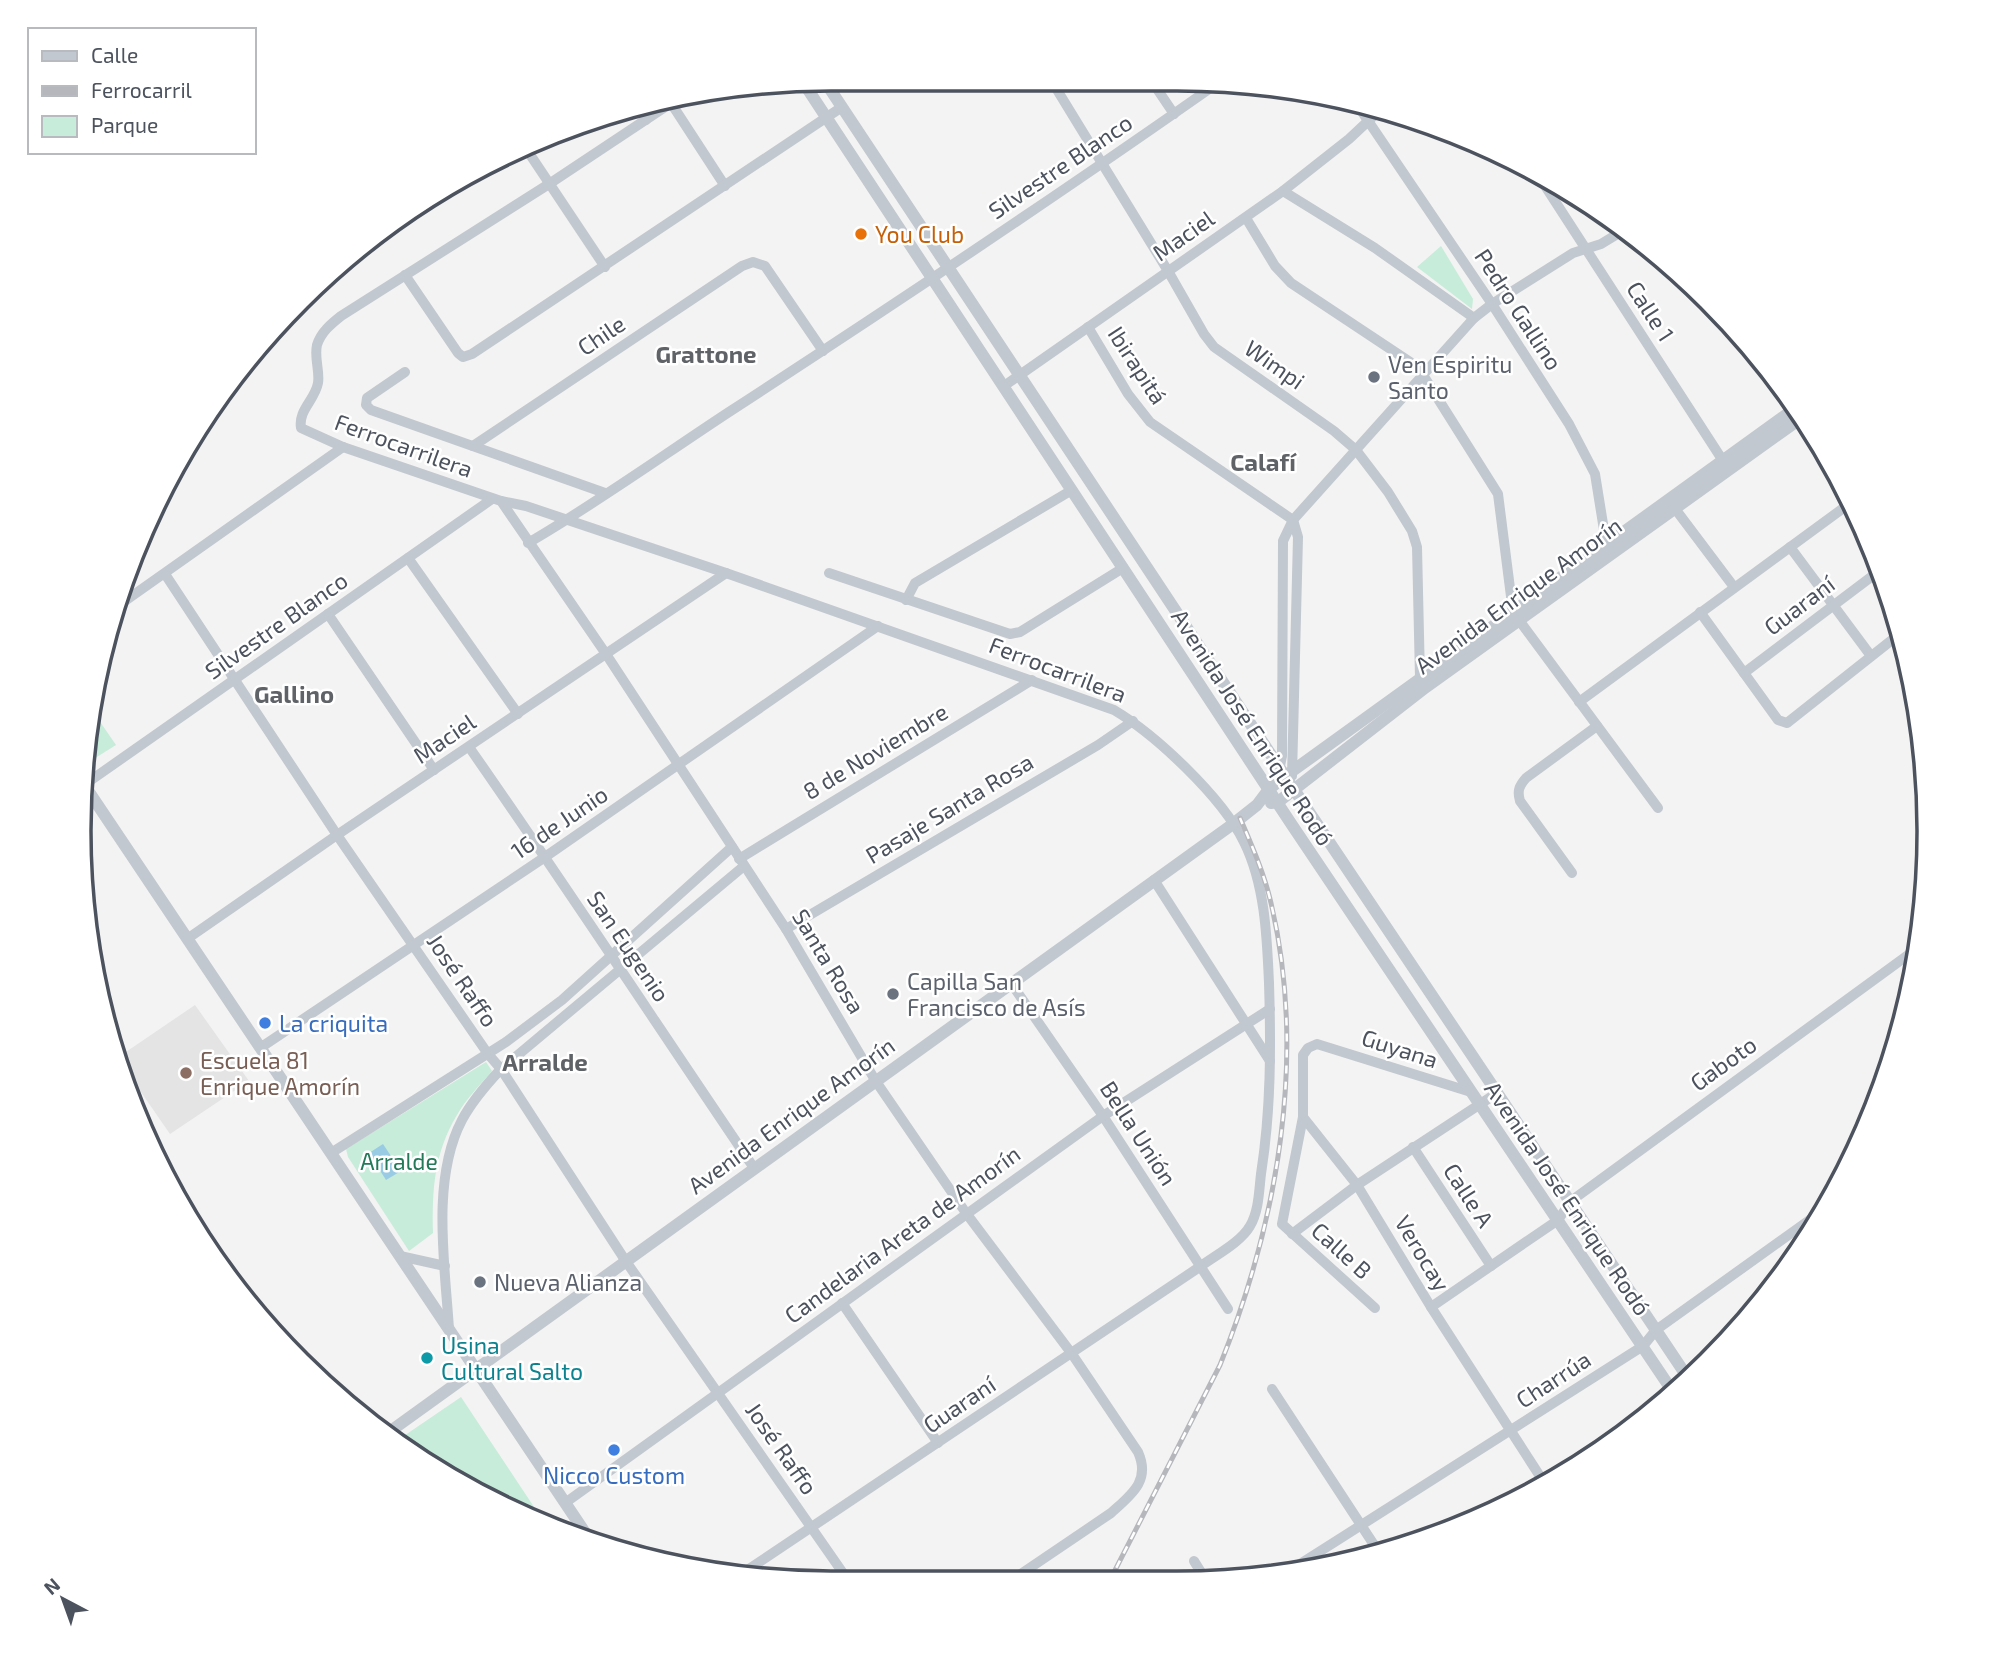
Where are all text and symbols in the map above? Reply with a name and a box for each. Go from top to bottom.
legend [28,28,256,154]
text: Calle [91,42,138,67]
text: Ferrocarril [91,77,193,102]
street label: Silvestre Blanco [983,108,1137,224]
text: Parque [91,112,158,137]
street label: Maciel [1147,204,1219,266]
place label: You Club [875,220,964,248]
marker: You Club [853,226,869,242]
street label: Pedro Gallino [1469,243,1569,375]
street label: Calle 1 [1621,276,1681,346]
street label: Chile [572,309,630,361]
street label: Ibirapitá [1103,321,1173,409]
street label: Wimpi [1240,333,1310,395]
district label: Grattone [655,339,757,368]
place label: Ven Espiritu Santo [1388,350,1512,404]
marker: Ven Espiritu Santo [1366,369,1382,385]
street label: Ferrocarrilera [331,407,477,483]
district label: Calafí [1230,447,1297,476]
street label: Avenida Enrique Amorín [1409,511,1627,679]
street label: Silvestre Blanco [199,566,353,684]
street label: Guaraní [1758,569,1841,641]
street label: Avenida José Enrique Rodó [1166,604,1340,850]
street label: Ferrocarrilera [985,630,1131,708]
district label: Gallino [254,679,334,708]
street label: 8 de Noviembre [798,697,952,805]
street label: Maciel [408,707,481,769]
street label: Pasaje Santa Rosa [860,747,1038,869]
street label: 16 de Junio [505,779,613,865]
street label: San Eugenio [582,885,676,1007]
street label: Santa Rosa [787,904,871,1018]
street label: José Raffo [422,928,504,1032]
place label: Capilla San Francisco de Asís [907,967,1086,1021]
marker: Capilla San Francisco de Asís [885,986,901,1002]
place label: La criquita [279,1009,388,1037]
marker: La criquita [257,1015,273,1031]
street label: Guyana [1358,1023,1442,1073]
street label: Gaboto [1684,1030,1762,1096]
street label: Avenida Enrique Amorín [682,1031,900,1199]
place label: Escuela 81 Enrique Amorín [200,1046,360,1100]
district label: Arralde [502,1047,588,1076]
marker: Escuela 81 Enrique Amorín [178,1065,194,1081]
street label: Bella Unión [1095,1076,1183,1190]
street label: Avenida José Enrique Rodó [1479,1076,1657,1320]
street label: Candelaria Areta de Amorín [779,1139,1025,1329]
park label: Arralde [360,1147,438,1175]
street label: Calle A [1438,1158,1500,1233]
street label: Verocay [1389,1210,1457,1296]
street label: Calle B [1306,1216,1378,1284]
place label: Nueva Alianza [494,1268,642,1296]
marker: Nueva Alianza [472,1274,488,1290]
place label: Usina Cultural Salto [441,1331,583,1385]
street label: Charrúa [1510,1345,1596,1413]
marker: Usina Cultural Salto [419,1350,435,1366]
street label: Guaraní [918,1369,1002,1438]
street label: José Raffo [740,1397,824,1499]
marker: Nicco Custom [606,1442,622,1458]
place label: Nicco Custom [543,1461,685,1489]
north arrow [28,1564,98,1634]
text: N [39,1573,64,1599]

